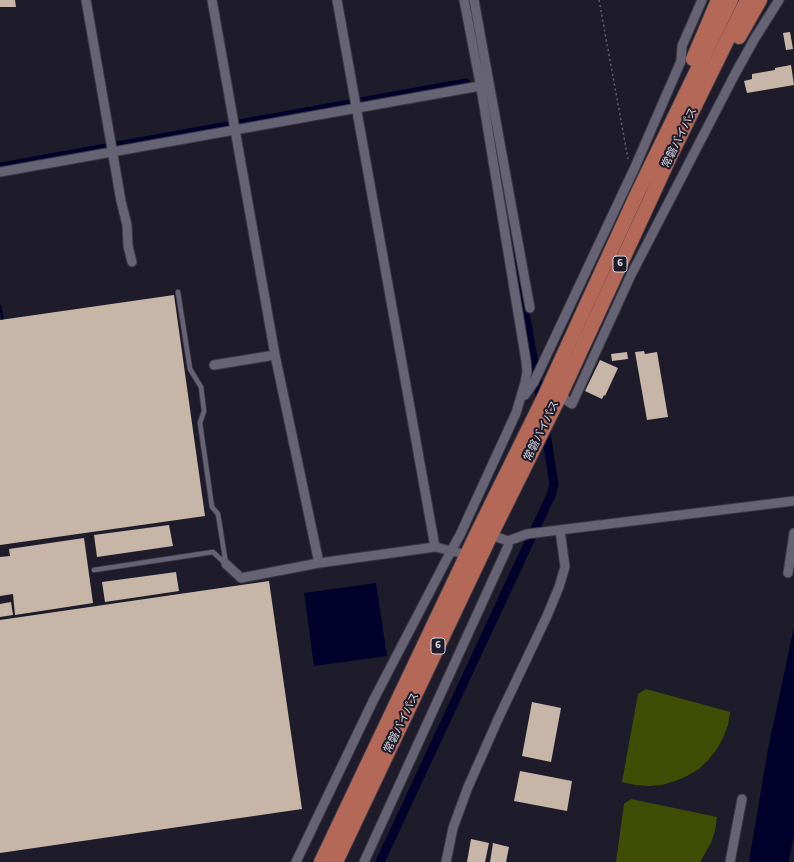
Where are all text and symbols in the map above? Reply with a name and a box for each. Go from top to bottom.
street label: 常磐バイパス [660,105,700,171]
road number: 6 [613,256,627,272]
street label: 常磐バイパス [522,398,562,464]
road number: 6 [431,638,445,654]
street label: 常磐バイパス [382,690,422,756]

